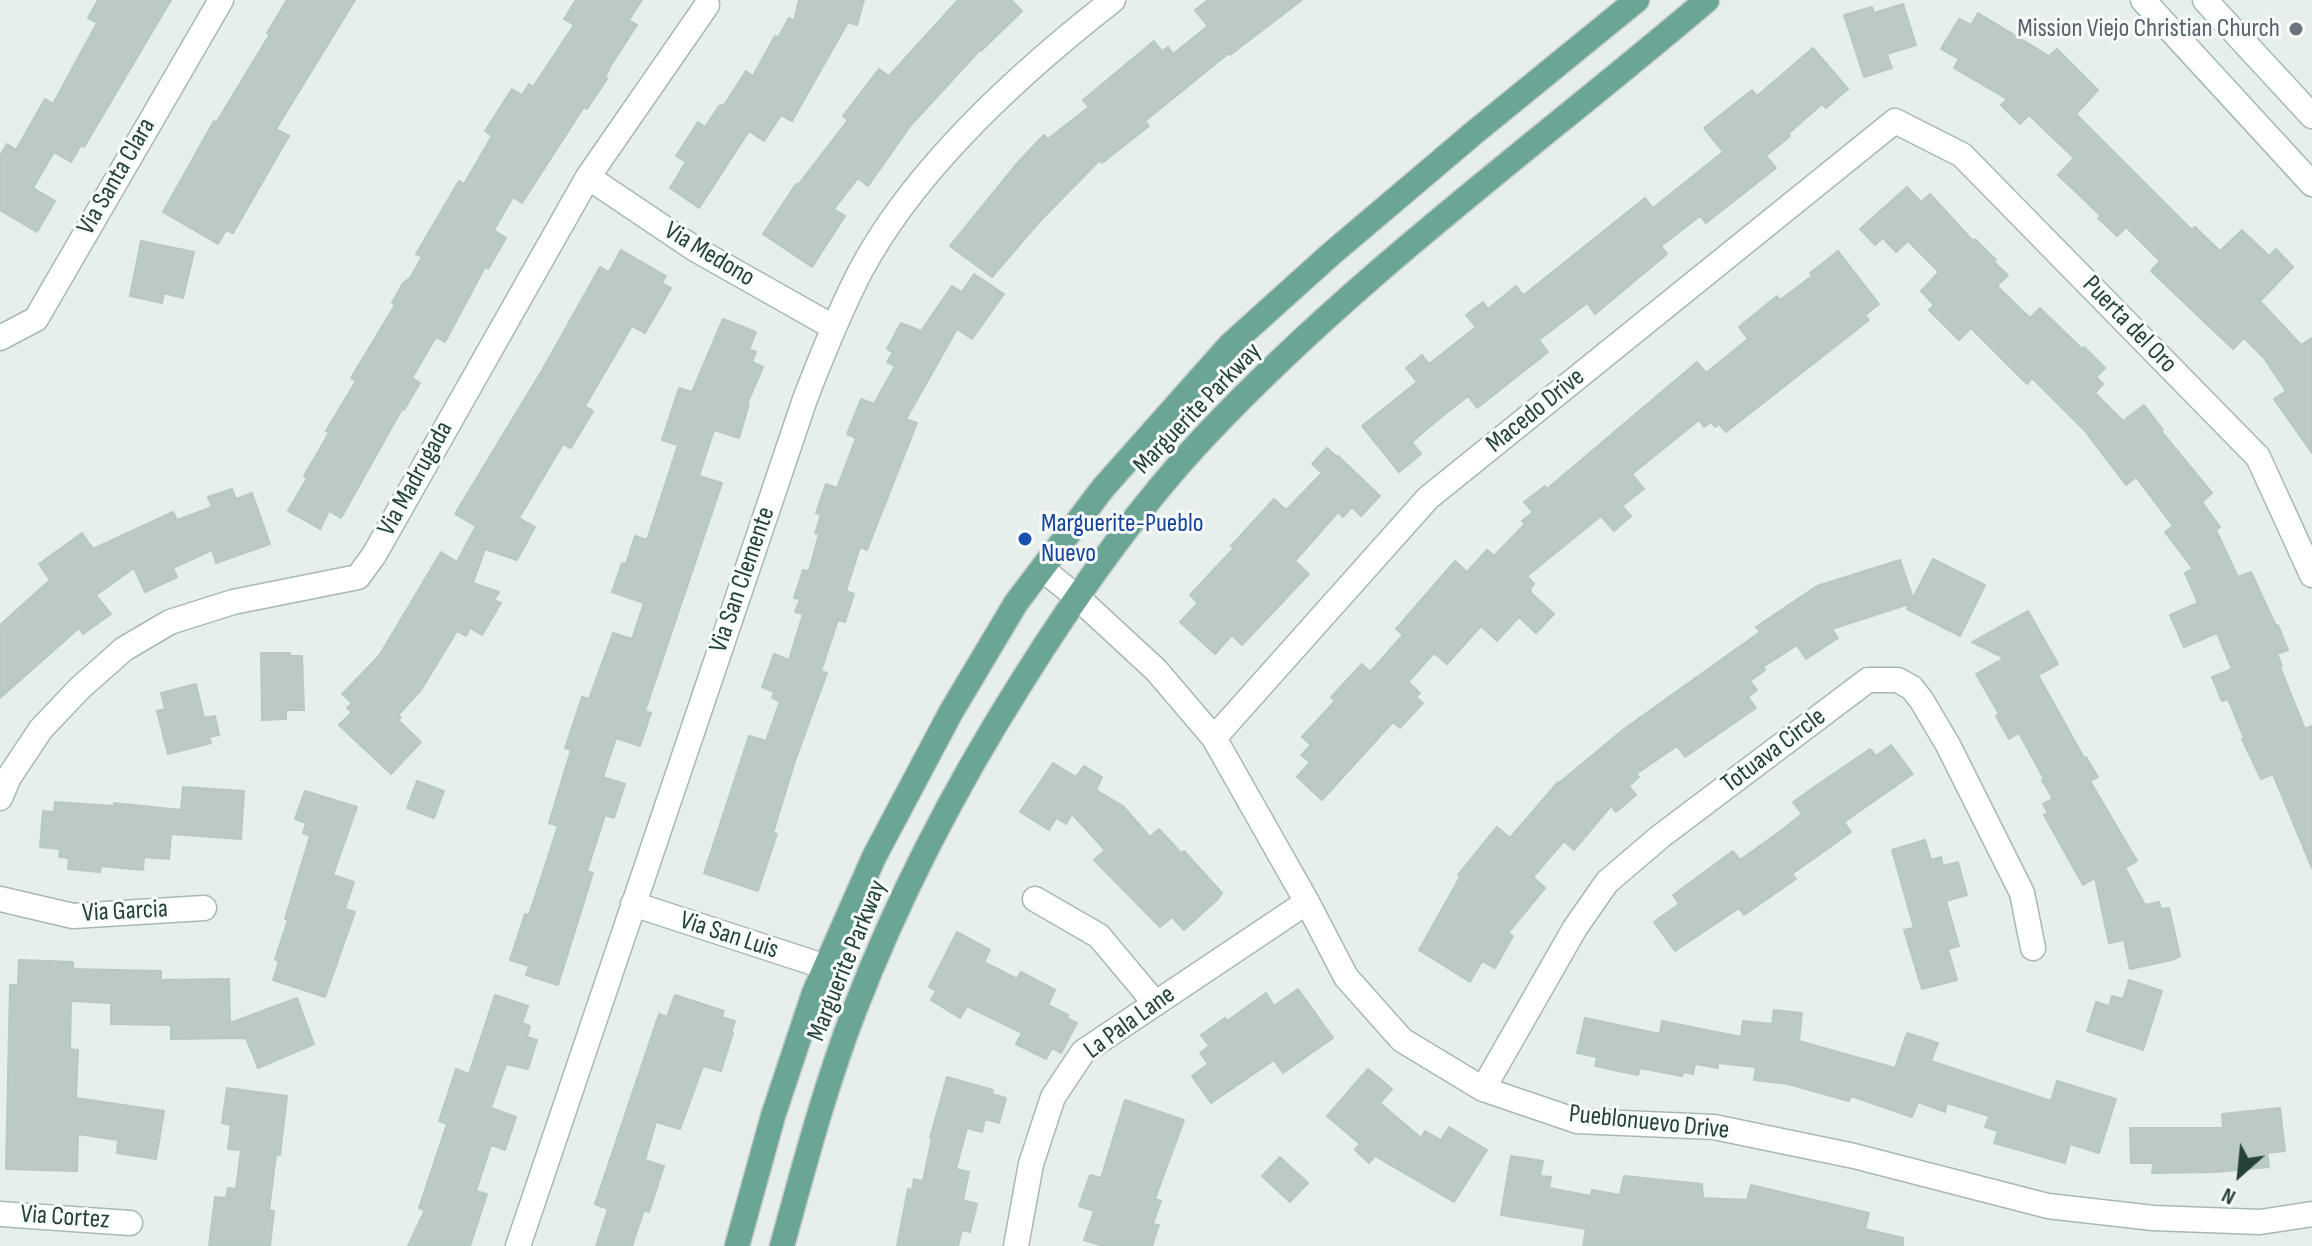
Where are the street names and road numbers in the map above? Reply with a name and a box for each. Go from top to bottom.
street label: Via Santa Clara [71,113,163,241]
street label: Via Medono [658,216,760,294]
street label: Puerta del Oro [2075,270,2183,380]
street label: Marguerite Parkway [1127,337,1269,481]
street label: Macedo Drive [1481,362,1591,460]
street label: Via Madrugada [372,416,460,542]
street label: Via San Clemente [704,503,782,657]
street label: Totuava Circle [1716,702,1832,800]
street label: Marguerite Parkway [802,876,894,1046]
street label: Via Garcia [81,894,169,930]
street label: Via San Luis [676,905,782,967]
street label: La Pala Lane [1079,980,1181,1066]
street label: Pueblonuevo Drive [1567,1099,1731,1147]
street label: Via Cortez [19,1199,111,1237]

